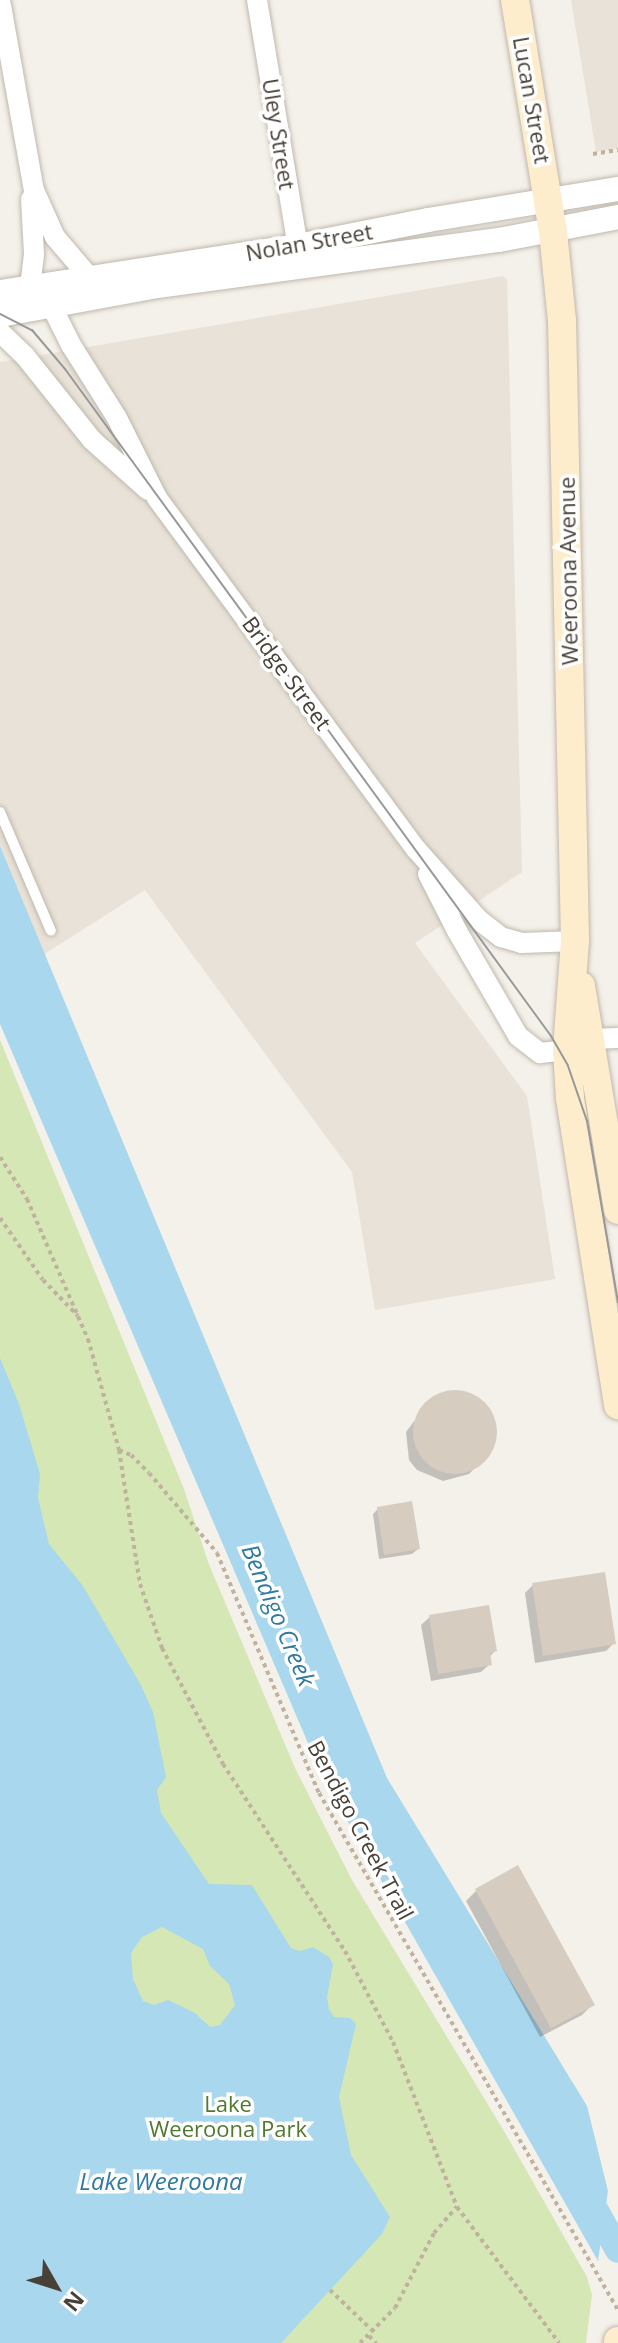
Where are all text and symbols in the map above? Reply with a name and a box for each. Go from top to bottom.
street label: Lucan Street [508,34,556,166]
street label: Uley Street [257,77,301,191]
street label: Nolan Street [244,218,374,266]
street label: Weeroona Avenue [553,477,583,665]
street label: Bridge Street [237,611,337,735]
water label: Bendigo Creek [236,1540,322,1690]
street label: Bendigo Creek Trail [303,1736,419,1924]
park label: Lake Weeroona Park [149,2090,307,2142]
water label: Lake Weeroona [79,2167,243,2195]
north arrow [16,2247,96,2327]
text: N [57,2286,92,2318]

